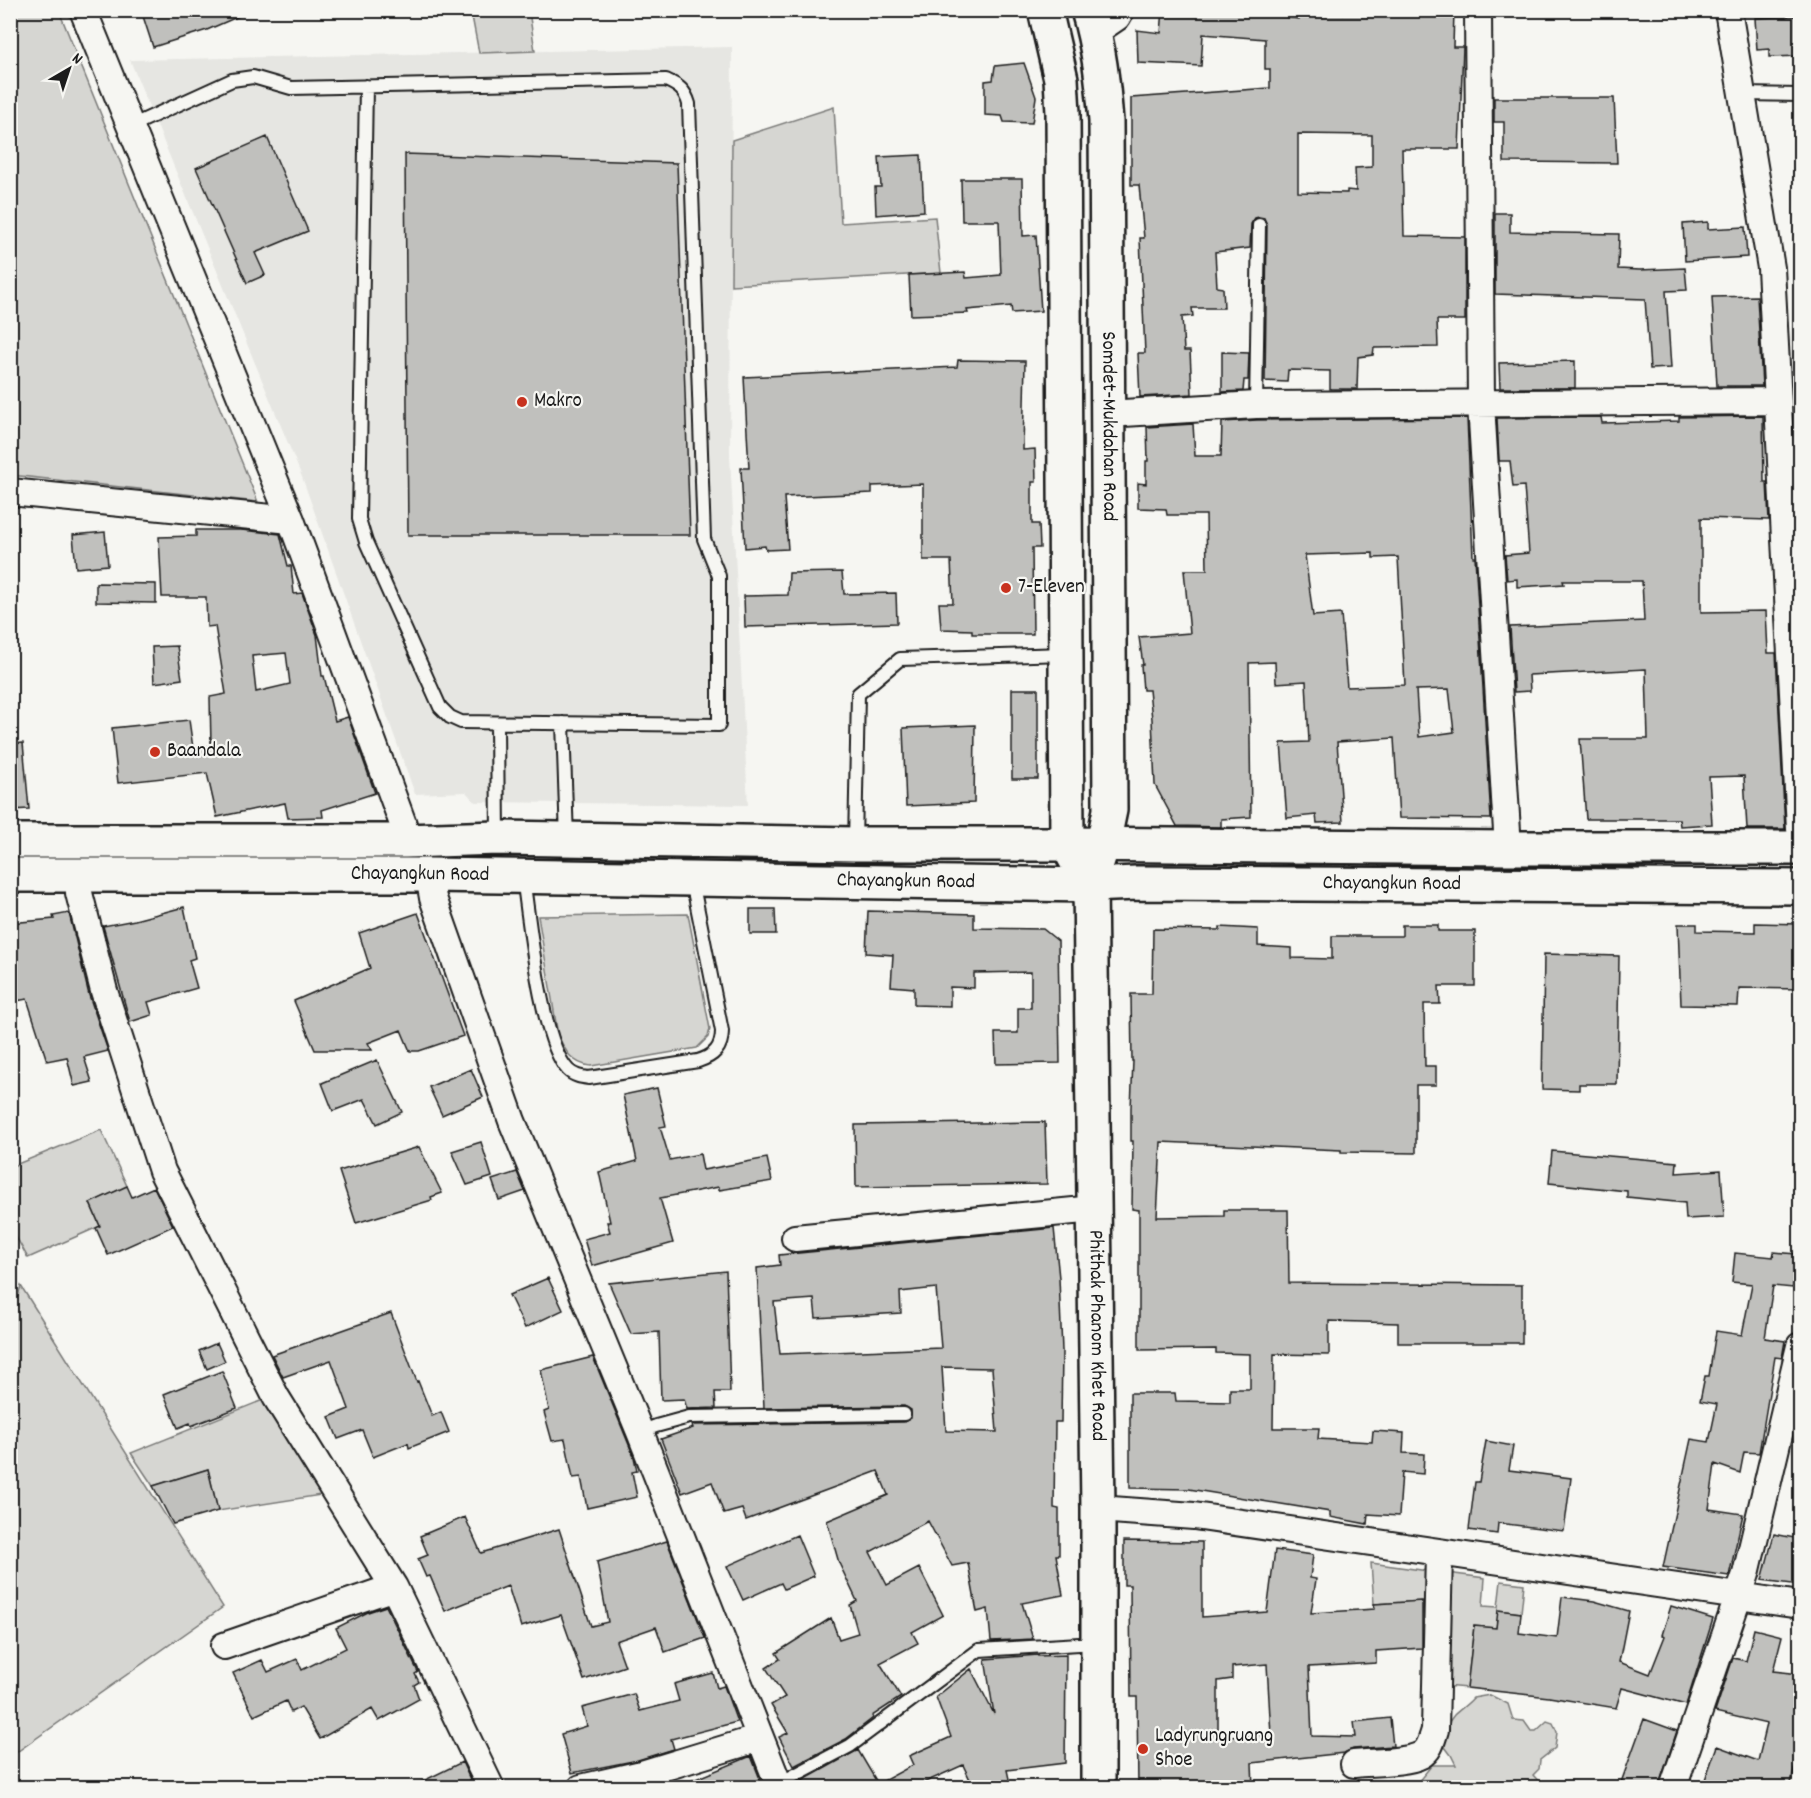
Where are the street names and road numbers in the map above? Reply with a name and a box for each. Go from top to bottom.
street label: Somdet-Mukdahan Road [1092,331,1123,521]
street label: Chayangkun Road [351,860,490,891]
street label: Chayangkun Road [836,866,975,898]
street label: Chayangkun Road [1322,869,1461,900]
street label: Phithak Phanom Khet Road [1079,1230,1112,1441]

